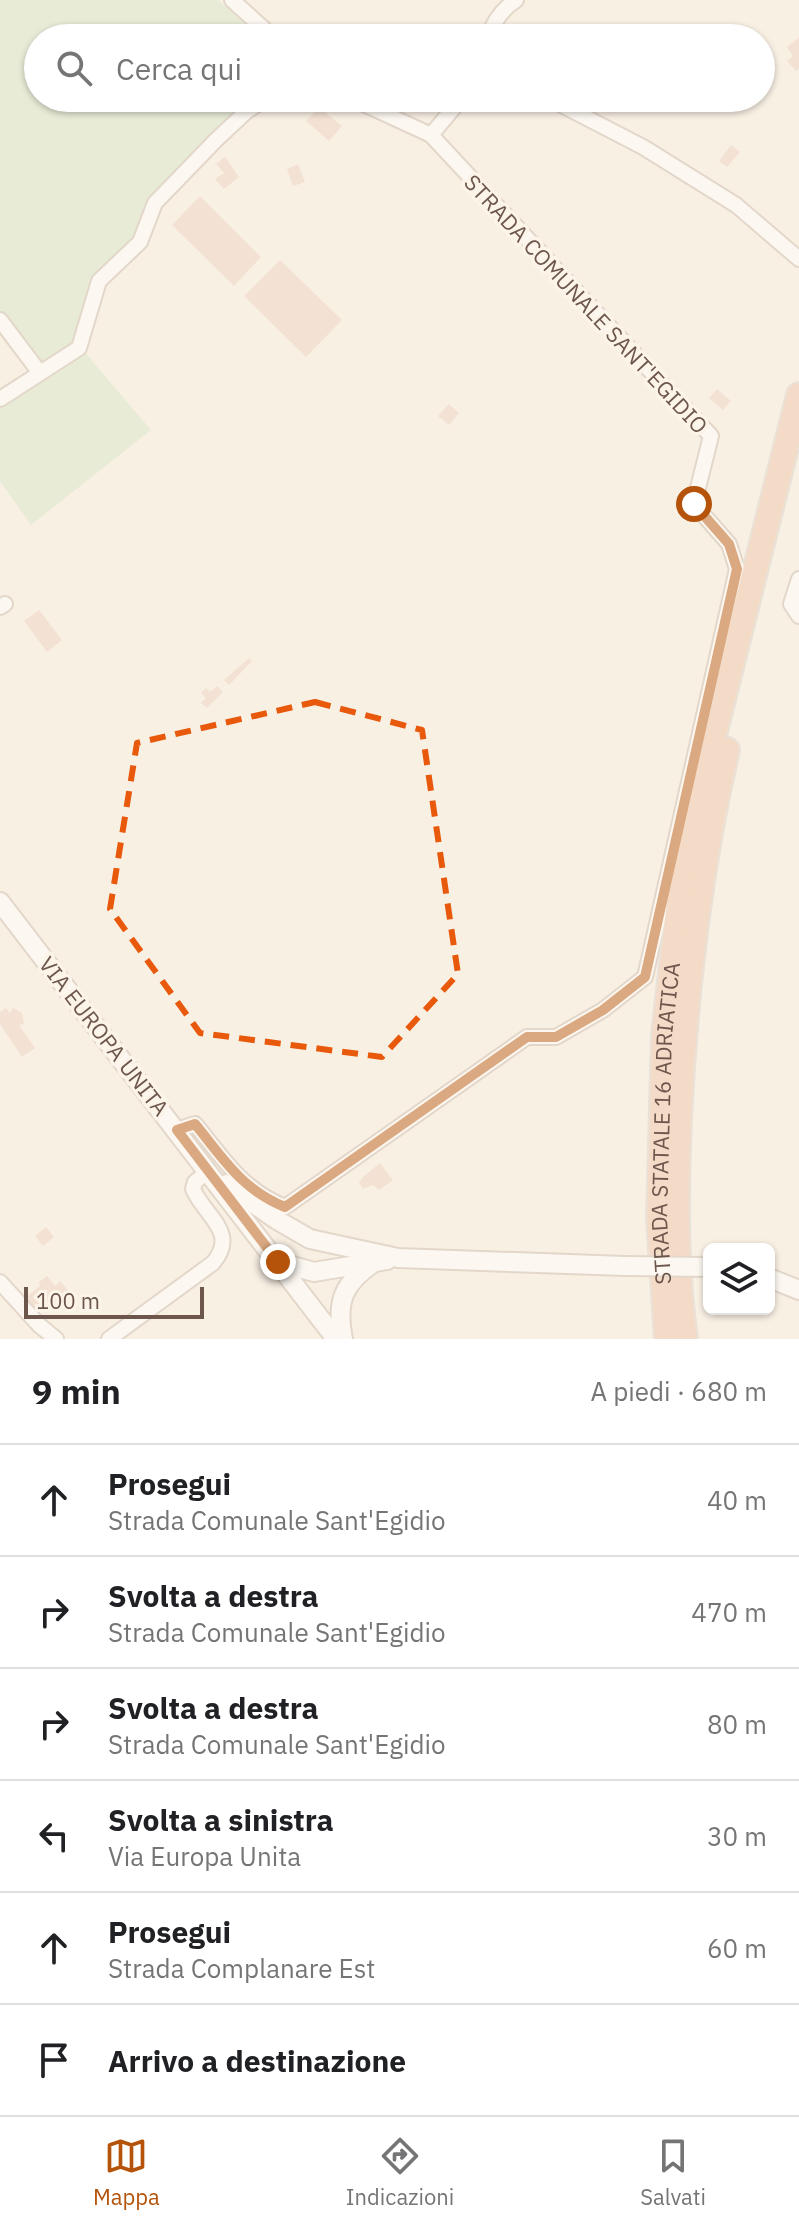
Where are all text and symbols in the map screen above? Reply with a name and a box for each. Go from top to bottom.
search box [24,24,775,112]
icon: search [52,46,96,90]
text: Cerca qui [116,49,242,88]
street label: STRADA COMUNALE SANT'EGIDIO [458,168,714,439]
route start [676,486,712,522]
street label: VIA EUROPA UNITA [33,950,176,1121]
street label: STRADA STATALE 16 ADRIATICA [644,961,686,1286]
map controls [703,1243,775,1315]
button: layers [703,1243,775,1315]
route end [260,1244,296,1280]
scale bar [24,1283,204,1319]
text: 100 m [36,1286,100,1315]
text: 9 min [32,1369,121,1413]
text: A piedi · 680 m [590,1374,767,1408]
text: Prosegui [108,1464,231,1503]
icon: ahead [32,1478,76,1522]
text: 40 m [707,1483,767,1517]
text: Strada Comunale Sant'Egidio [108,1503,446,1537]
text: Svolta a destra [108,1576,319,1615]
icon: right [32,1590,76,1634]
text: 470 m [691,1595,767,1629]
text: Strada Comunale Sant'Egidio [108,1615,446,1649]
text: Svolta a destra [108,1688,319,1727]
icon: right [32,1702,76,1746]
text: 80 m [707,1707,767,1741]
text: Strada Comunale Sant'Egidio [108,1727,446,1761]
text: Svolta a sinistra [108,1800,334,1839]
icon: left [32,1814,76,1858]
text: 30 m [707,1819,767,1853]
text: Via Europa Unita [108,1839,301,1873]
text: Prosegui [108,1912,231,1951]
icon: ahead [32,1926,76,1970]
text: 60 m [707,1931,767,1965]
text: Strada Complanare Est [108,1951,375,1985]
icon: arrive [32,2038,76,2082]
text: Arrivo a destinazione [108,2041,406,2080]
tab: Mappa [93,2134,160,2211]
tab: Indicazioni [346,2134,454,2211]
tab: Salvati [640,2134,706,2211]

